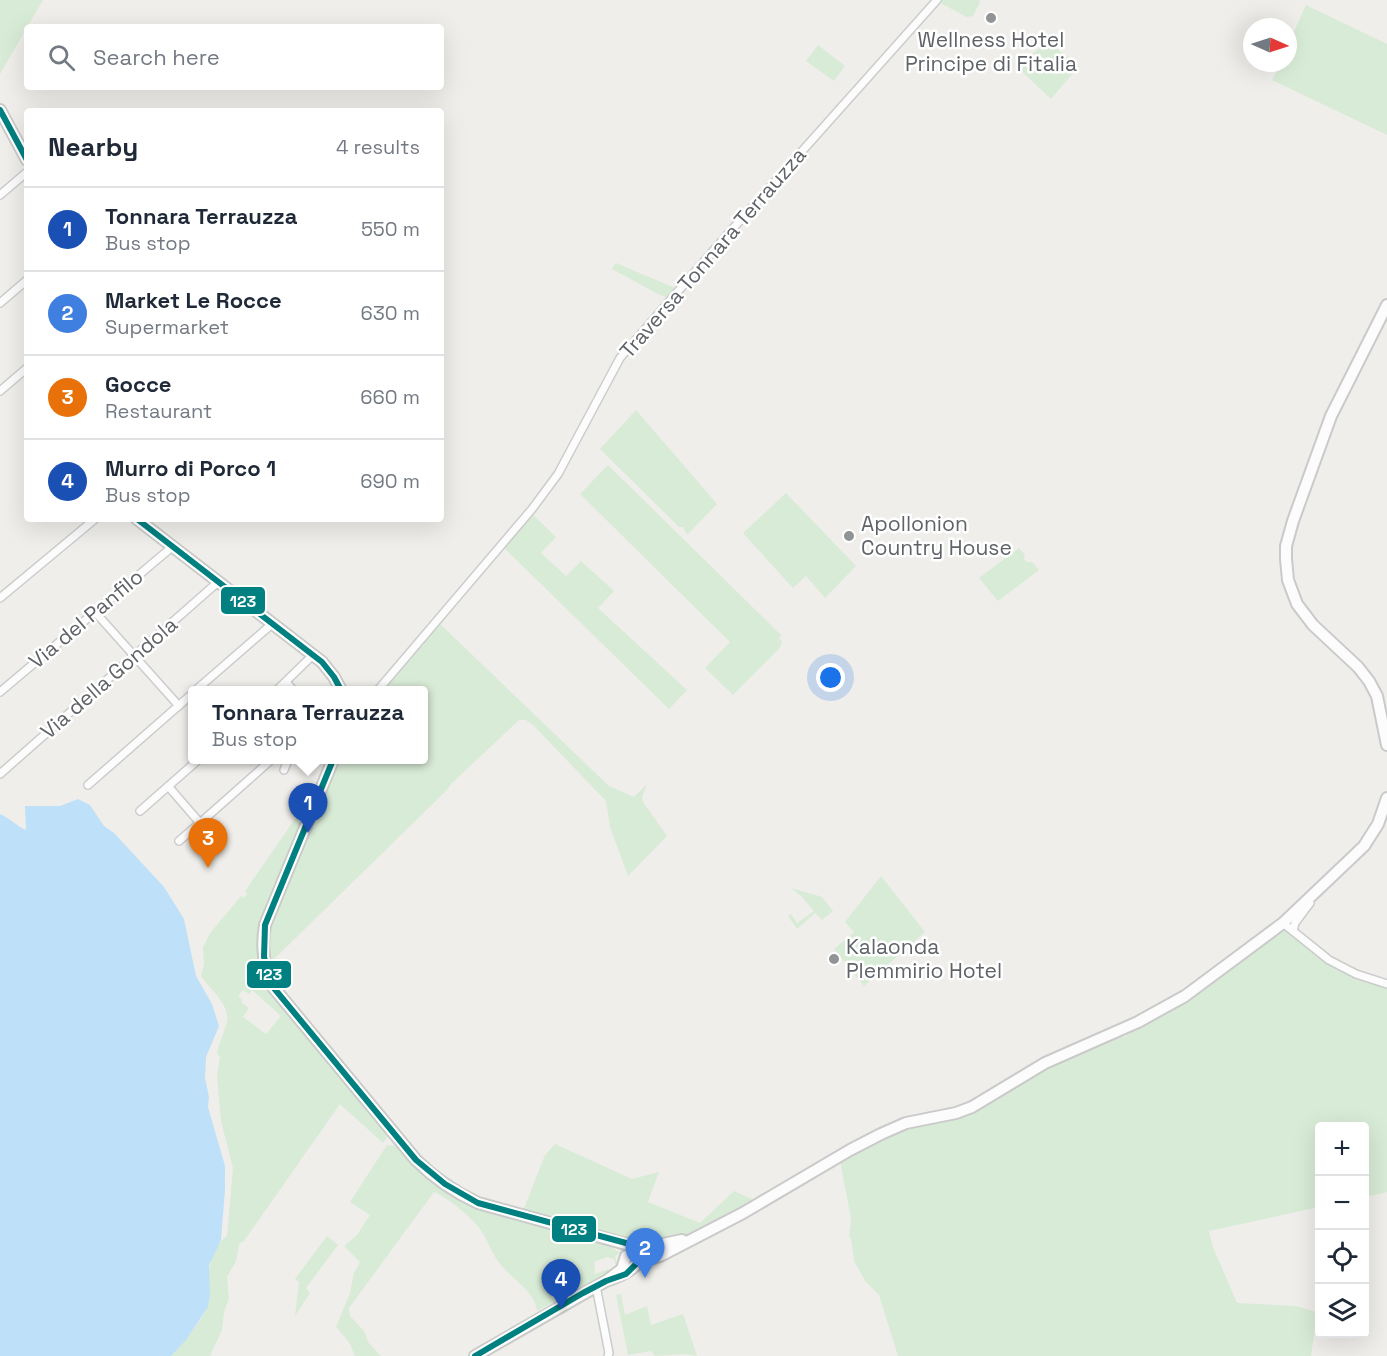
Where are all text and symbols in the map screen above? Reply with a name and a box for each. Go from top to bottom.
marker: Wellness Hotel Principe di Fitalia [984,11,998,25]
north arrow [1243,18,1297,72]
search box [24,24,444,90]
place label: Wellness Hotel Principe di Fitalia [905,26,1077,77]
icon: search [45,41,78,74]
text: Search here [93,43,220,71]
text: Nearby [48,130,138,164]
text: 4 results [336,134,420,160]
street label: Traversa Tonnara Terrauzza [614,142,812,364]
text: Tonnara Terrauzza [105,202,297,230]
text: 1 [63,216,72,242]
text: 550 m [361,216,420,242]
text: Bus stop [105,230,191,256]
text: Market Le Rocce [105,286,282,314]
text: 2 [62,300,73,326]
text: 630 m [361,300,420,326]
text: Supermarket [105,314,229,340]
text: Gocce [105,370,172,398]
text: 3 [61,384,74,410]
text: 660 m [360,384,420,410]
text: Restaurant [105,398,212,424]
text: Murro di Porco 1 [105,454,276,482]
text: 4 [61,468,74,494]
text: 690 m [360,468,420,494]
text: Bus stop [105,482,191,508]
place label: Apollonion Country House [861,510,1012,561]
marker: Apollonion Country House [842,529,856,543]
street label: Via del Panfilo [23,563,148,674]
line badge: 123 [220,586,266,615]
text: 123 [230,591,257,612]
street label: Via della Gondola [35,611,183,744]
your location [816,663,845,692]
popup [188,686,428,764]
text: Tonnara Terrauzza [212,698,404,726]
text: Bus stop [212,726,297,752]
pin: 1 [288,784,328,833]
pin: 3 [188,818,228,868]
place label: Kalaonda Plemmirio Hotel [846,933,1002,984]
marker: Kalaonda Plemmirio Hotel [827,952,841,966]
line badge: 123 [246,960,292,989]
text: 123 [256,964,283,985]
map controls [1315,1122,1369,1338]
button: + [1315,1122,1369,1176]
button: − [1315,1176,1369,1230]
line badge: 123 [551,1215,597,1243]
text: 123 [561,1219,588,1240]
pin: 2 [626,1228,664,1278]
button: locate [1315,1230,1369,1284]
pin: 4 [542,1260,580,1309]
button: layers [1315,1284,1369,1338]

